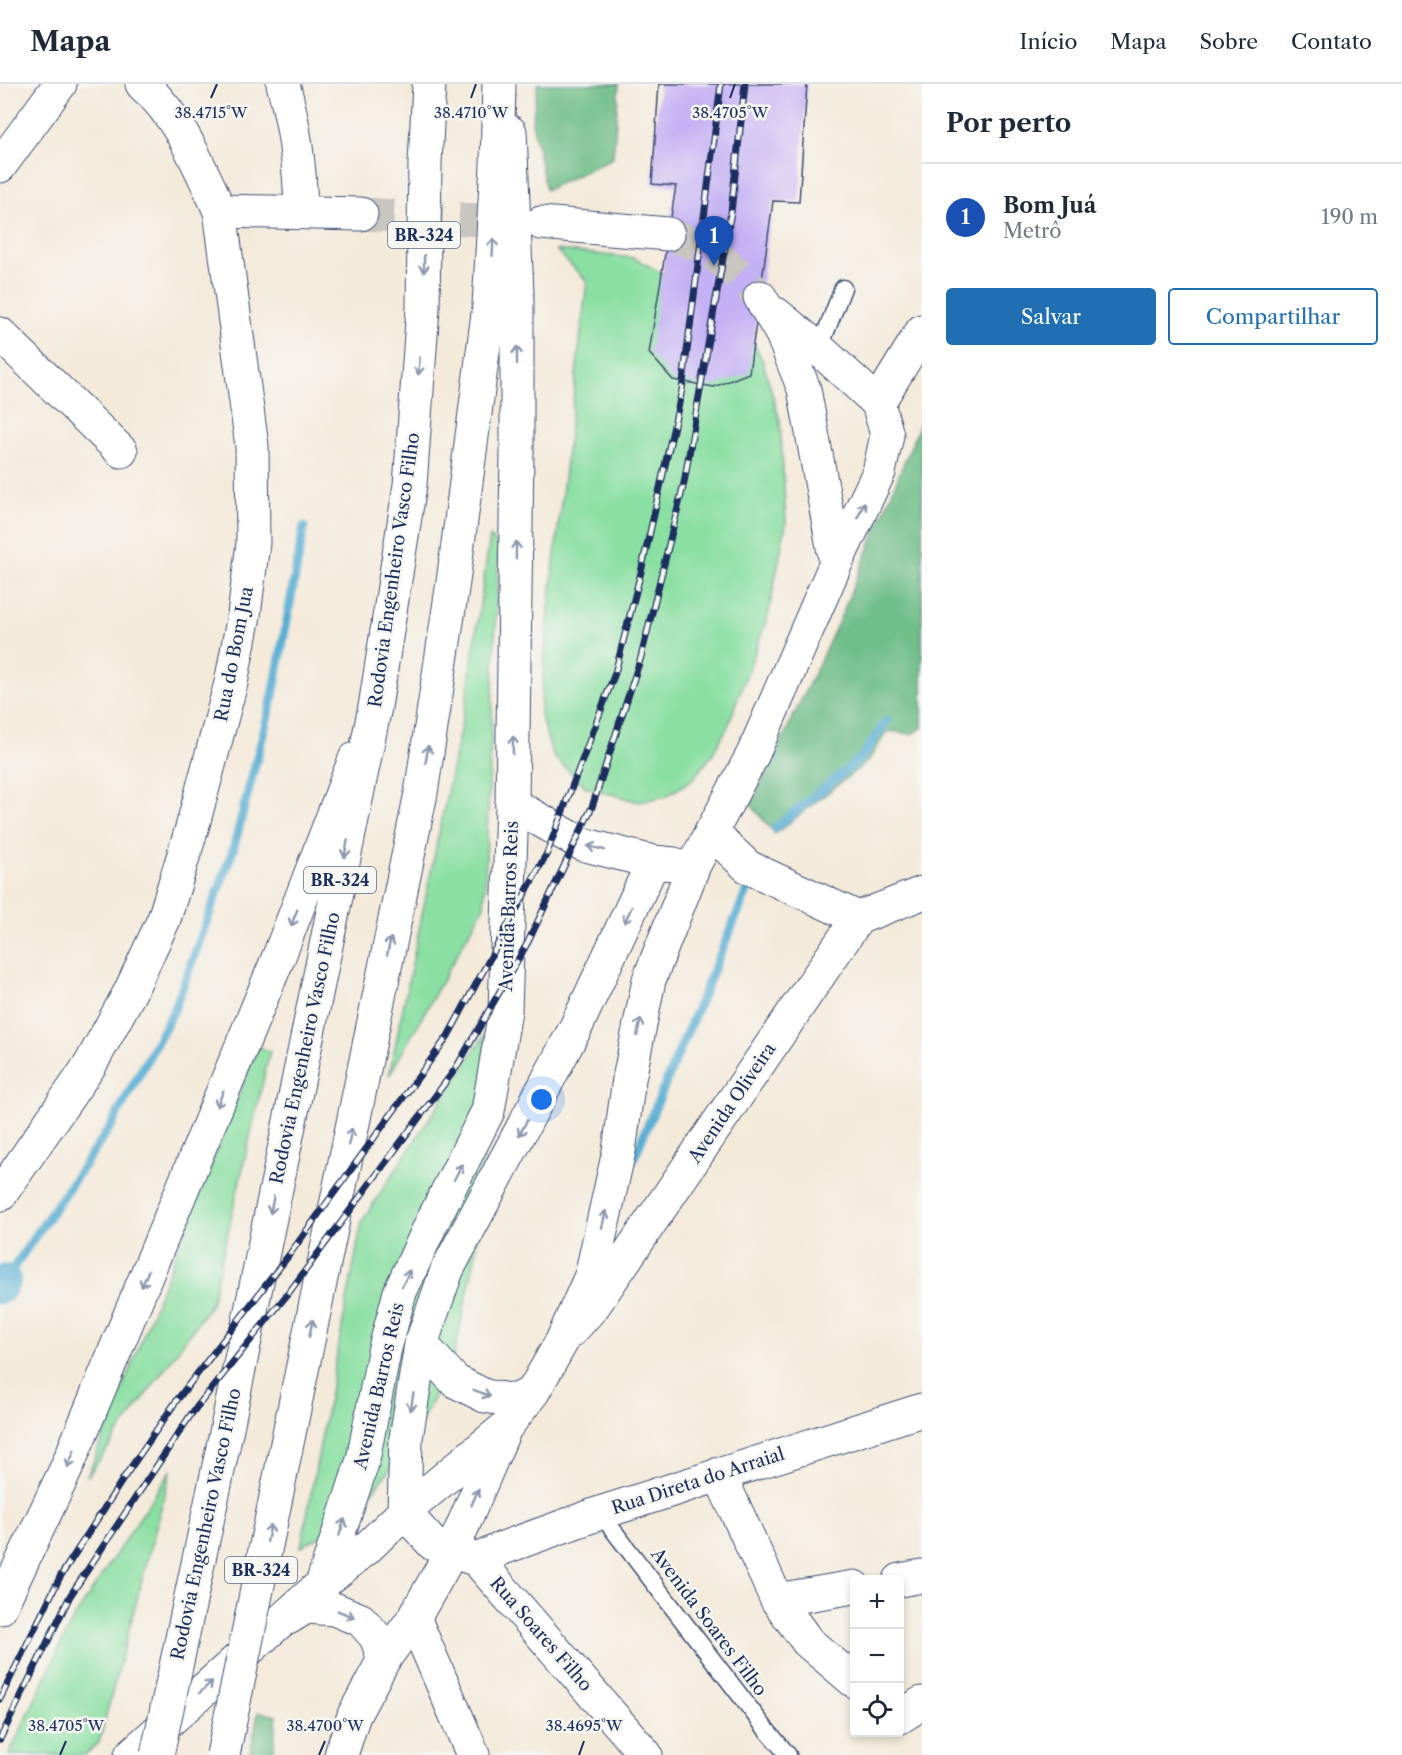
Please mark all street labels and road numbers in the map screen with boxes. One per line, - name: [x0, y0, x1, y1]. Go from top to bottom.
- road number: BR-324: [388, 222, 460, 248]
- street label: Rodovia Engenheiro Vasco Filho: [364, 431, 424, 709]
- street label: Rua do Bom Jua: [210, 584, 258, 723]
- street label: Avenida Barros Reis: [495, 820, 523, 993]
- road number: BR-324: [304, 867, 376, 893]
- street label: Rodovia Engenheiro Vasco Filho: [265, 910, 345, 1186]
- street label: Avenida Oliveira: [683, 1038, 781, 1168]
- street label: Avenida Barros Reis: [349, 1300, 409, 1473]
- street label: Rodovia Engenheiro Vasco Filho: [166, 1386, 246, 1662]
- street label: Rua Direta do Arraial: [609, 1443, 787, 1519]
- street label: Avenida Soares Filho: [646, 1543, 772, 1700]
- road number: BR-324: [225, 1557, 297, 1583]
- street label: Rua Soares Filho: [485, 1572, 597, 1696]

